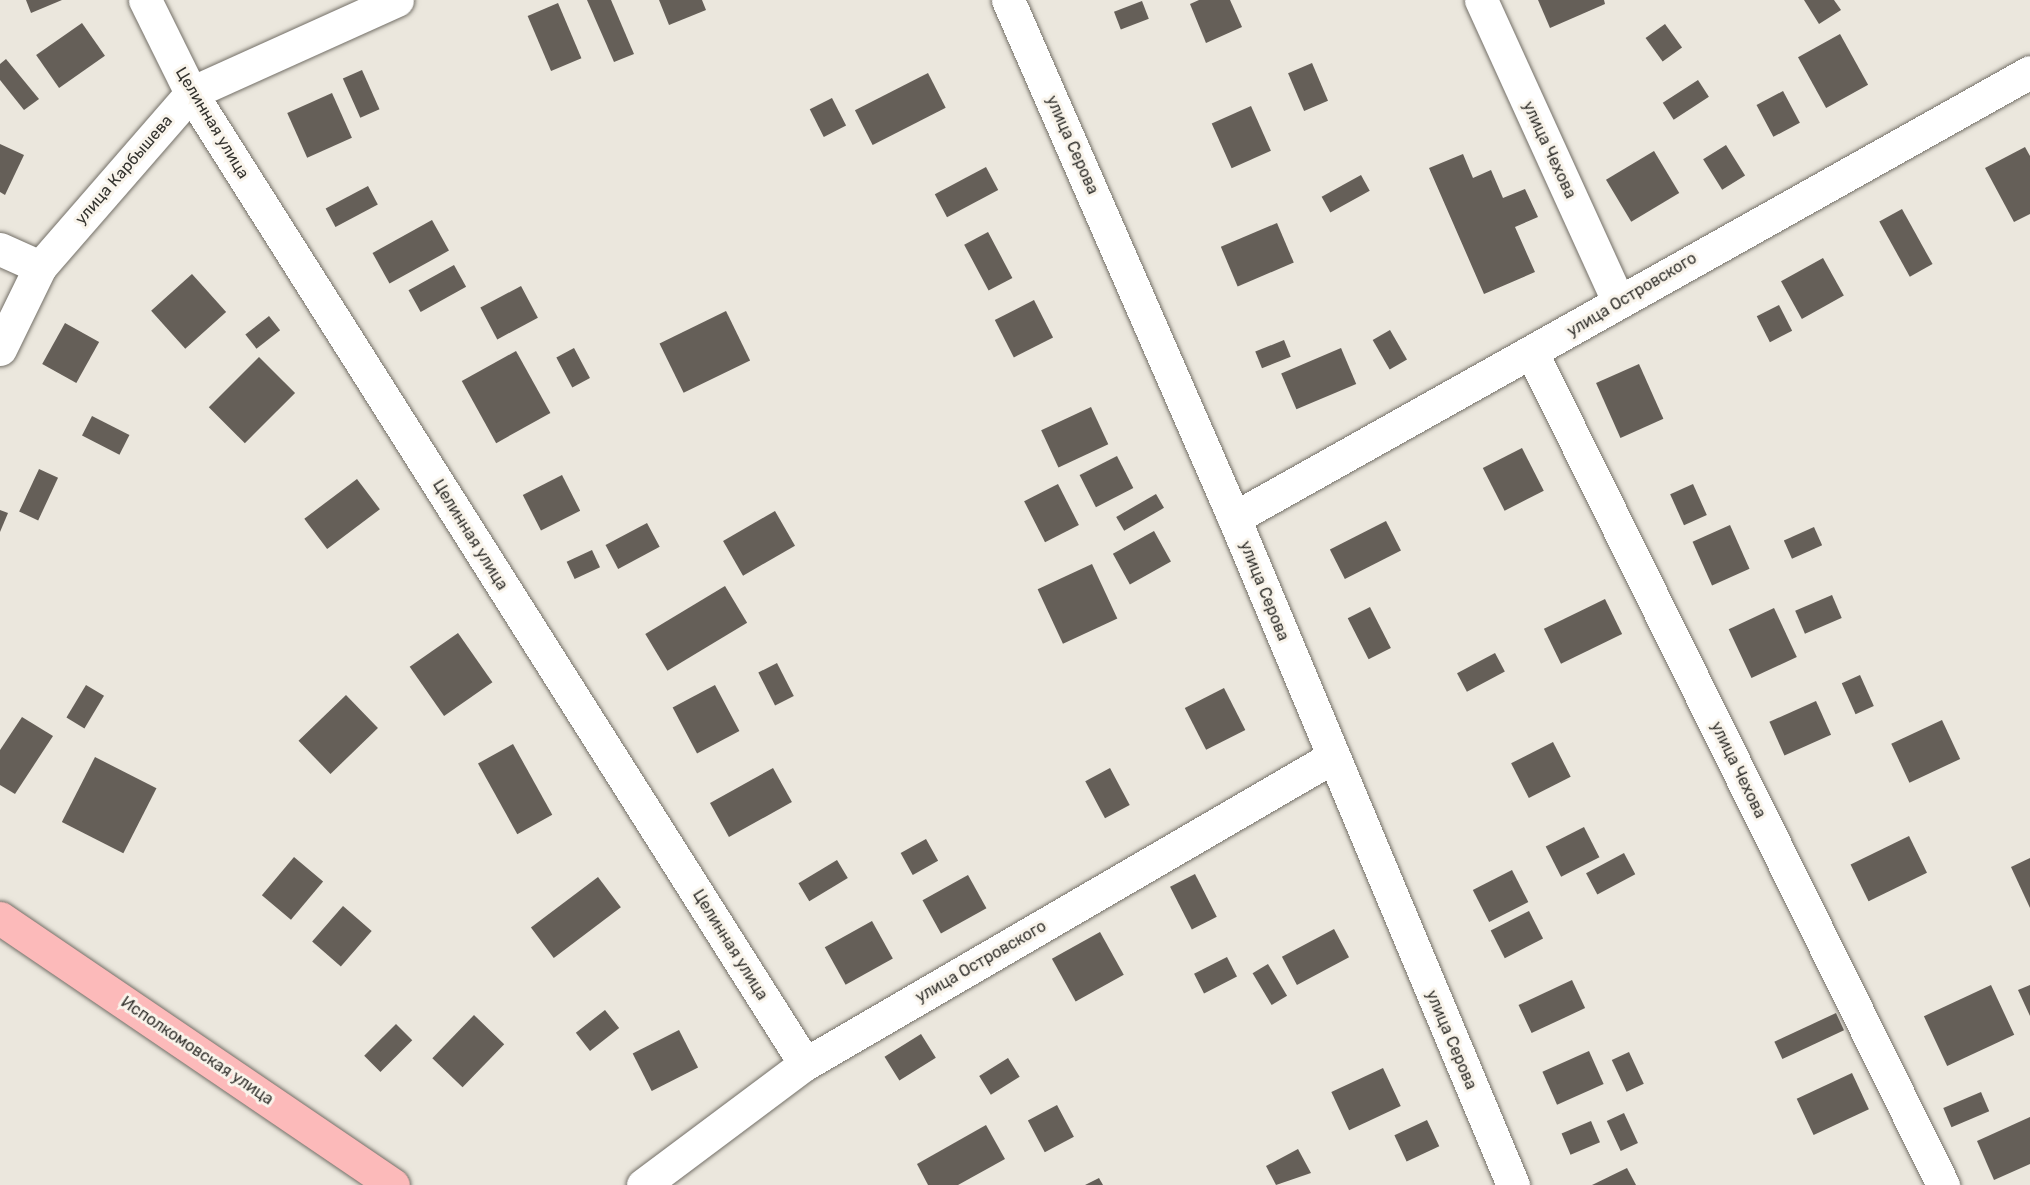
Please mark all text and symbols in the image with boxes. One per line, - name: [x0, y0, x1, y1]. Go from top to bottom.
- street label: Целинная улица: [171, 64, 253, 182]
- street label: улица Серова: [1042, 93, 1102, 197]
- street label: улица Чехова: [1518, 98, 1580, 202]
- street label: улица Карбышева: [71, 111, 177, 229]
- street label: улица Островского: [1564, 249, 1700, 341]
- street label: Целинная улица: [428, 476, 512, 594]
- street label: улица Серова: [1235, 538, 1293, 644]
- street label: улица Чехова: [1706, 719, 1770, 821]
- street label: Целинная улица: [688, 886, 772, 1004]
- street label: улица Островского: [912, 917, 1050, 1007]
- street label: улица Серова: [1421, 987, 1481, 1093]
- street label: Исполкомовская улица: [117, 993, 277, 1109]

